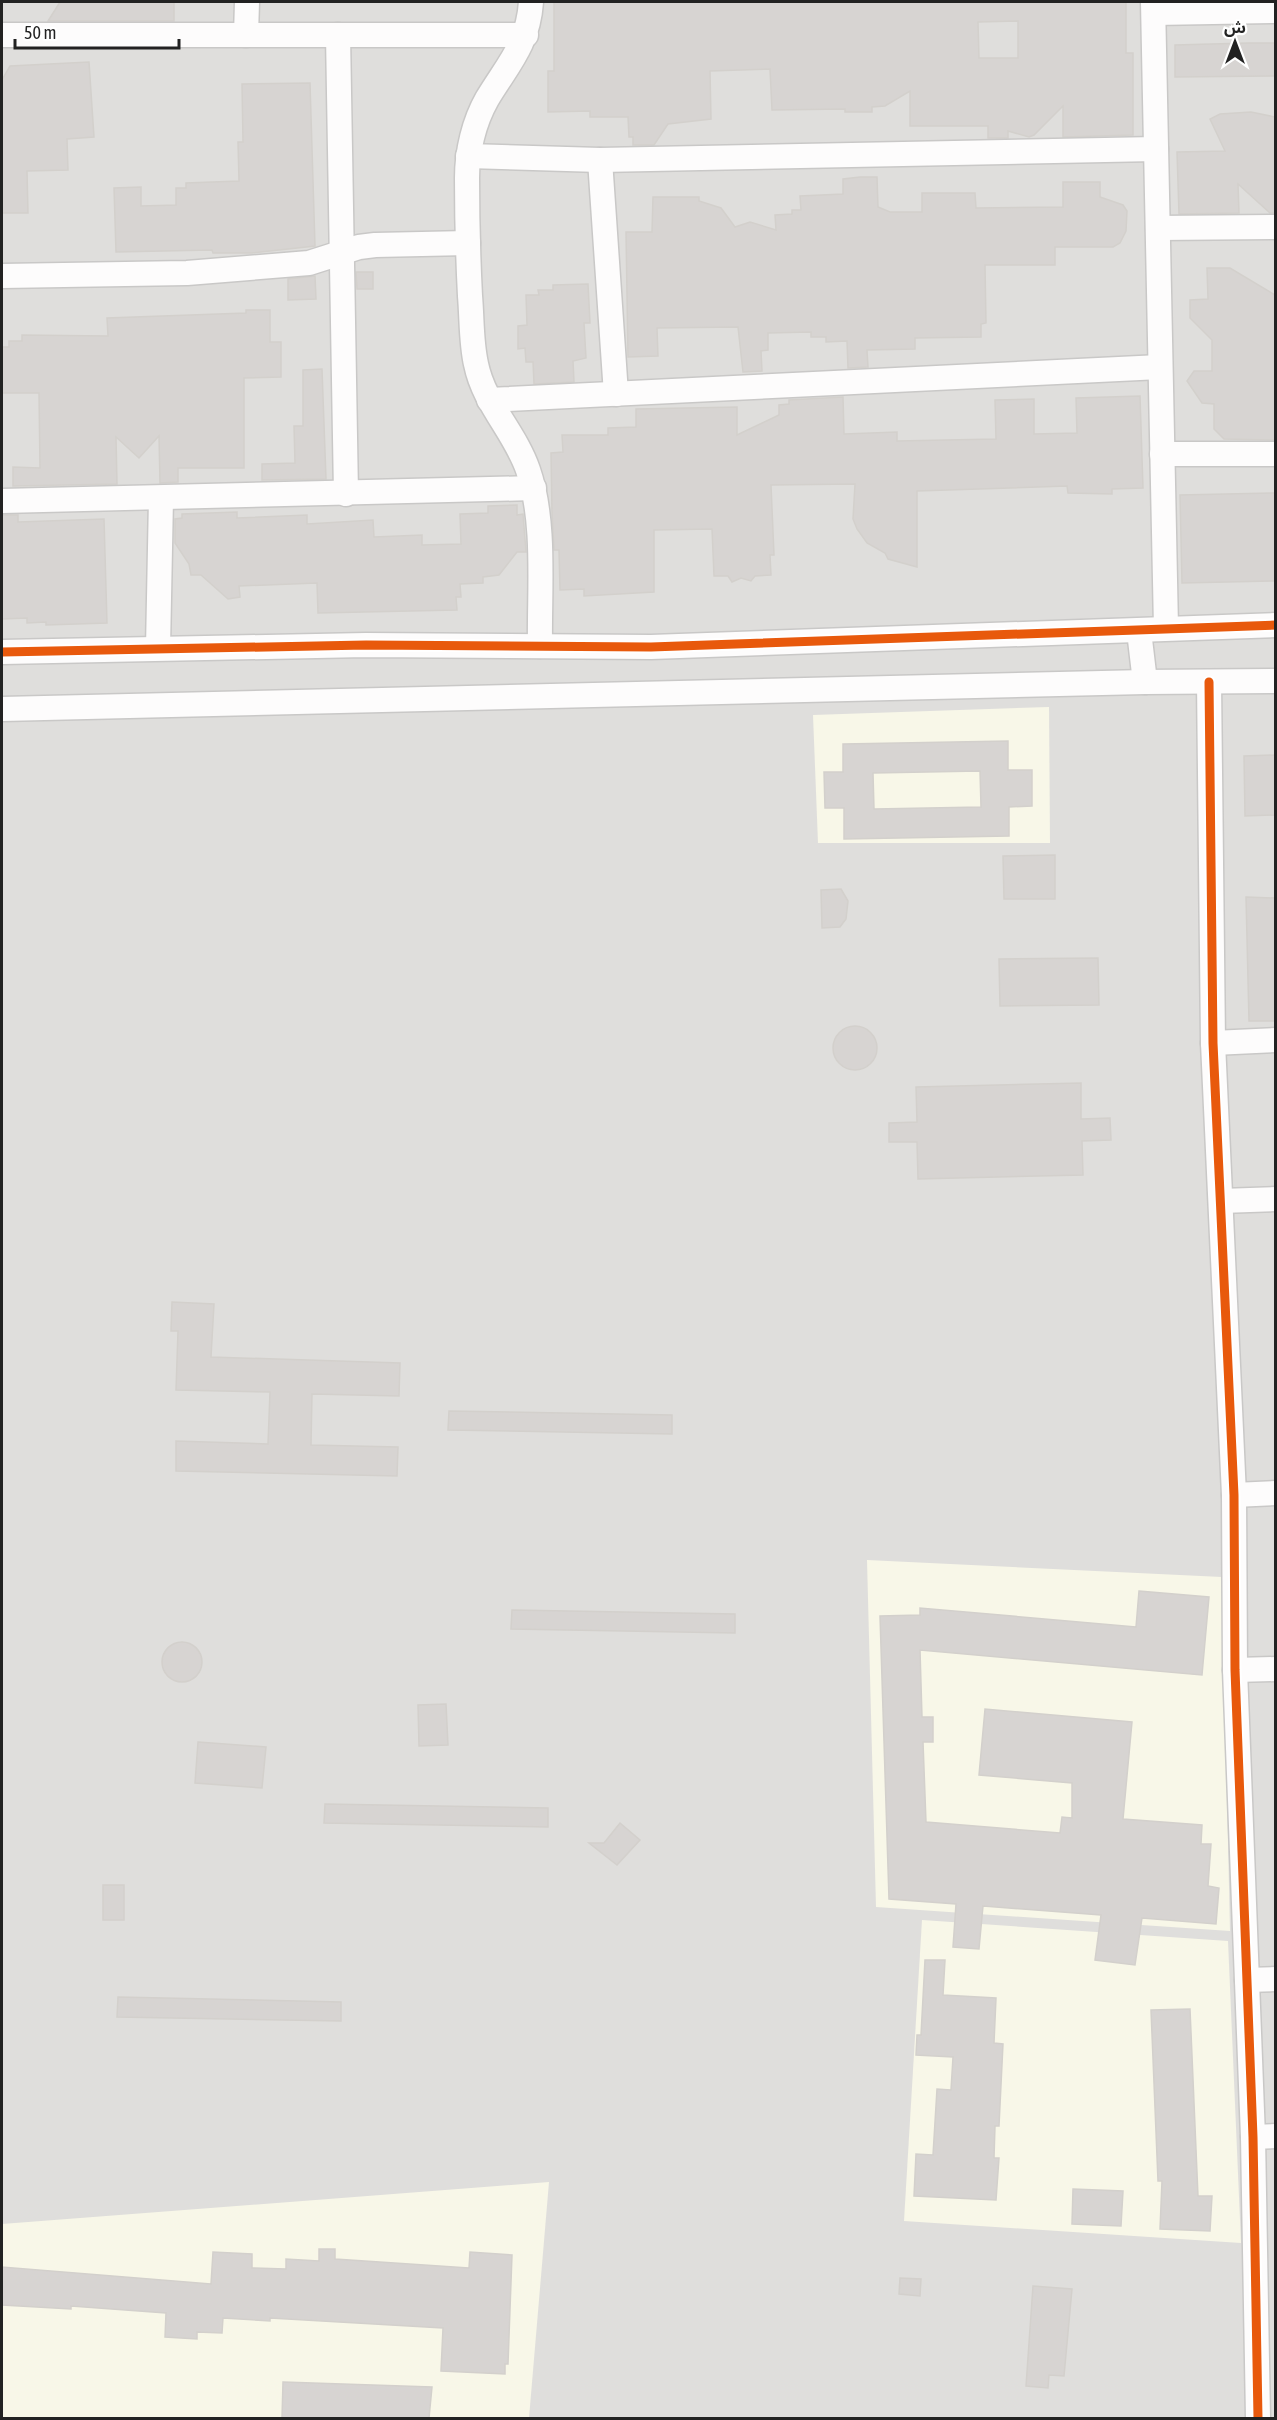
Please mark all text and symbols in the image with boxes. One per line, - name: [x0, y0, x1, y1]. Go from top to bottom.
- scale bar: [15, 12, 178, 50]
- north arrow: [1205, 12, 1265, 72]
- text: ش: [1224, 18, 1246, 37]
- text: 50 m: [24, 22, 56, 43]

